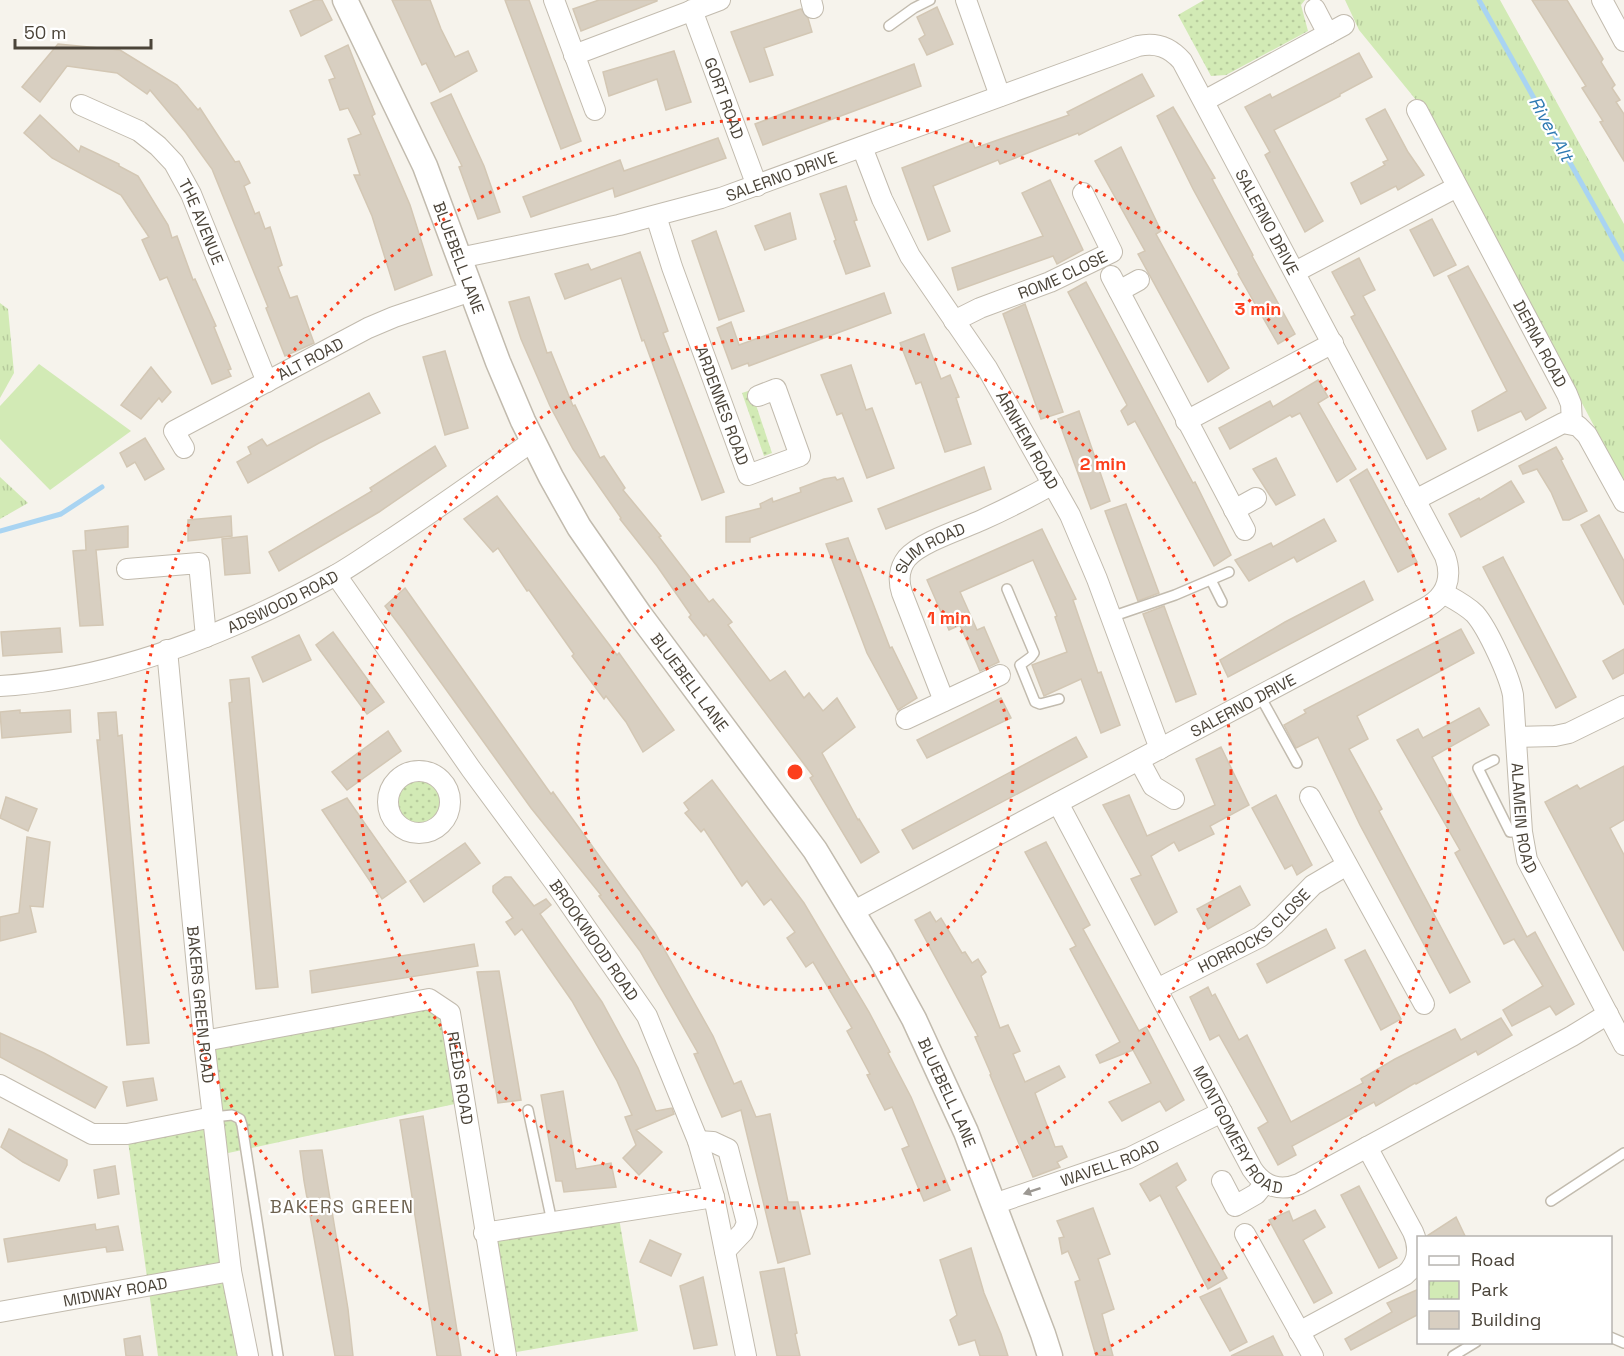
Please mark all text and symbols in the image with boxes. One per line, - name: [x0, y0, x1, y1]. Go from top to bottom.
- scale bar: [15, 12, 152, 50]
- text: 50 m: [24, 21, 66, 44]
- street label: GORT ROAD: [699, 55, 749, 142]
- water label: River Alt: [1524, 92, 1580, 167]
- street label: SALERNO DRIVE: [723, 147, 840, 206]
- street label: SALERNO DRIVE: [1230, 166, 1304, 279]
- street label: THE AVENUE: [174, 175, 228, 268]
- street label: BLUEBELL LANE: [428, 199, 489, 317]
- street label: ROME CLOSE: [1015, 246, 1111, 304]
- street label: DERNA ROAD: [1508, 296, 1571, 391]
- text: 3 min: [1235, 297, 1281, 320]
- street label: ALT ROAD: [274, 333, 347, 385]
- street label: ARDENNES ROAD: [691, 343, 754, 468]
- street label: ARNHEM ROAD: [991, 387, 1063, 493]
- text: 2 min: [1080, 452, 1126, 475]
- street label: SLIM ROAD: [890, 518, 968, 576]
- street label: ADSWOOD ROAD: [224, 566, 342, 638]
- text: 1 min: [927, 606, 971, 629]
- street label: BLUEBELL LANE: [646, 629, 733, 736]
- street label: SALERNO DRIVE: [1187, 669, 1300, 742]
- centre of rings: [785, 762, 805, 782]
- street label: ALAMEIN ROAD: [1506, 762, 1542, 877]
- street label: BROOKWOOD ROAD: [545, 875, 643, 1005]
- street label: HORROCKS CLOSE: [1194, 884, 1315, 978]
- street label: BAKERS GREEN ROAD: [182, 925, 219, 1084]
- street label: REEDS ROAD: [442, 1030, 478, 1126]
- street label: BLUEBELL LANE: [913, 1034, 981, 1150]
- street label: MONTGOMERY ROAD: [1188, 1062, 1284, 1199]
- street label: WAVELL ROAD: [1058, 1135, 1163, 1192]
- one-way arrow: [1023, 1187, 1041, 1196]
- district label: BAKERS GREEN: [270, 1195, 414, 1218]
- legend: [1417, 1236, 1612, 1344]
- text: Road: [1471, 1248, 1515, 1271]
- street label: MIDWAY ROAD: [61, 1272, 169, 1312]
- text: Park: [1471, 1278, 1509, 1301]
- text: Building: [1471, 1308, 1541, 1331]

